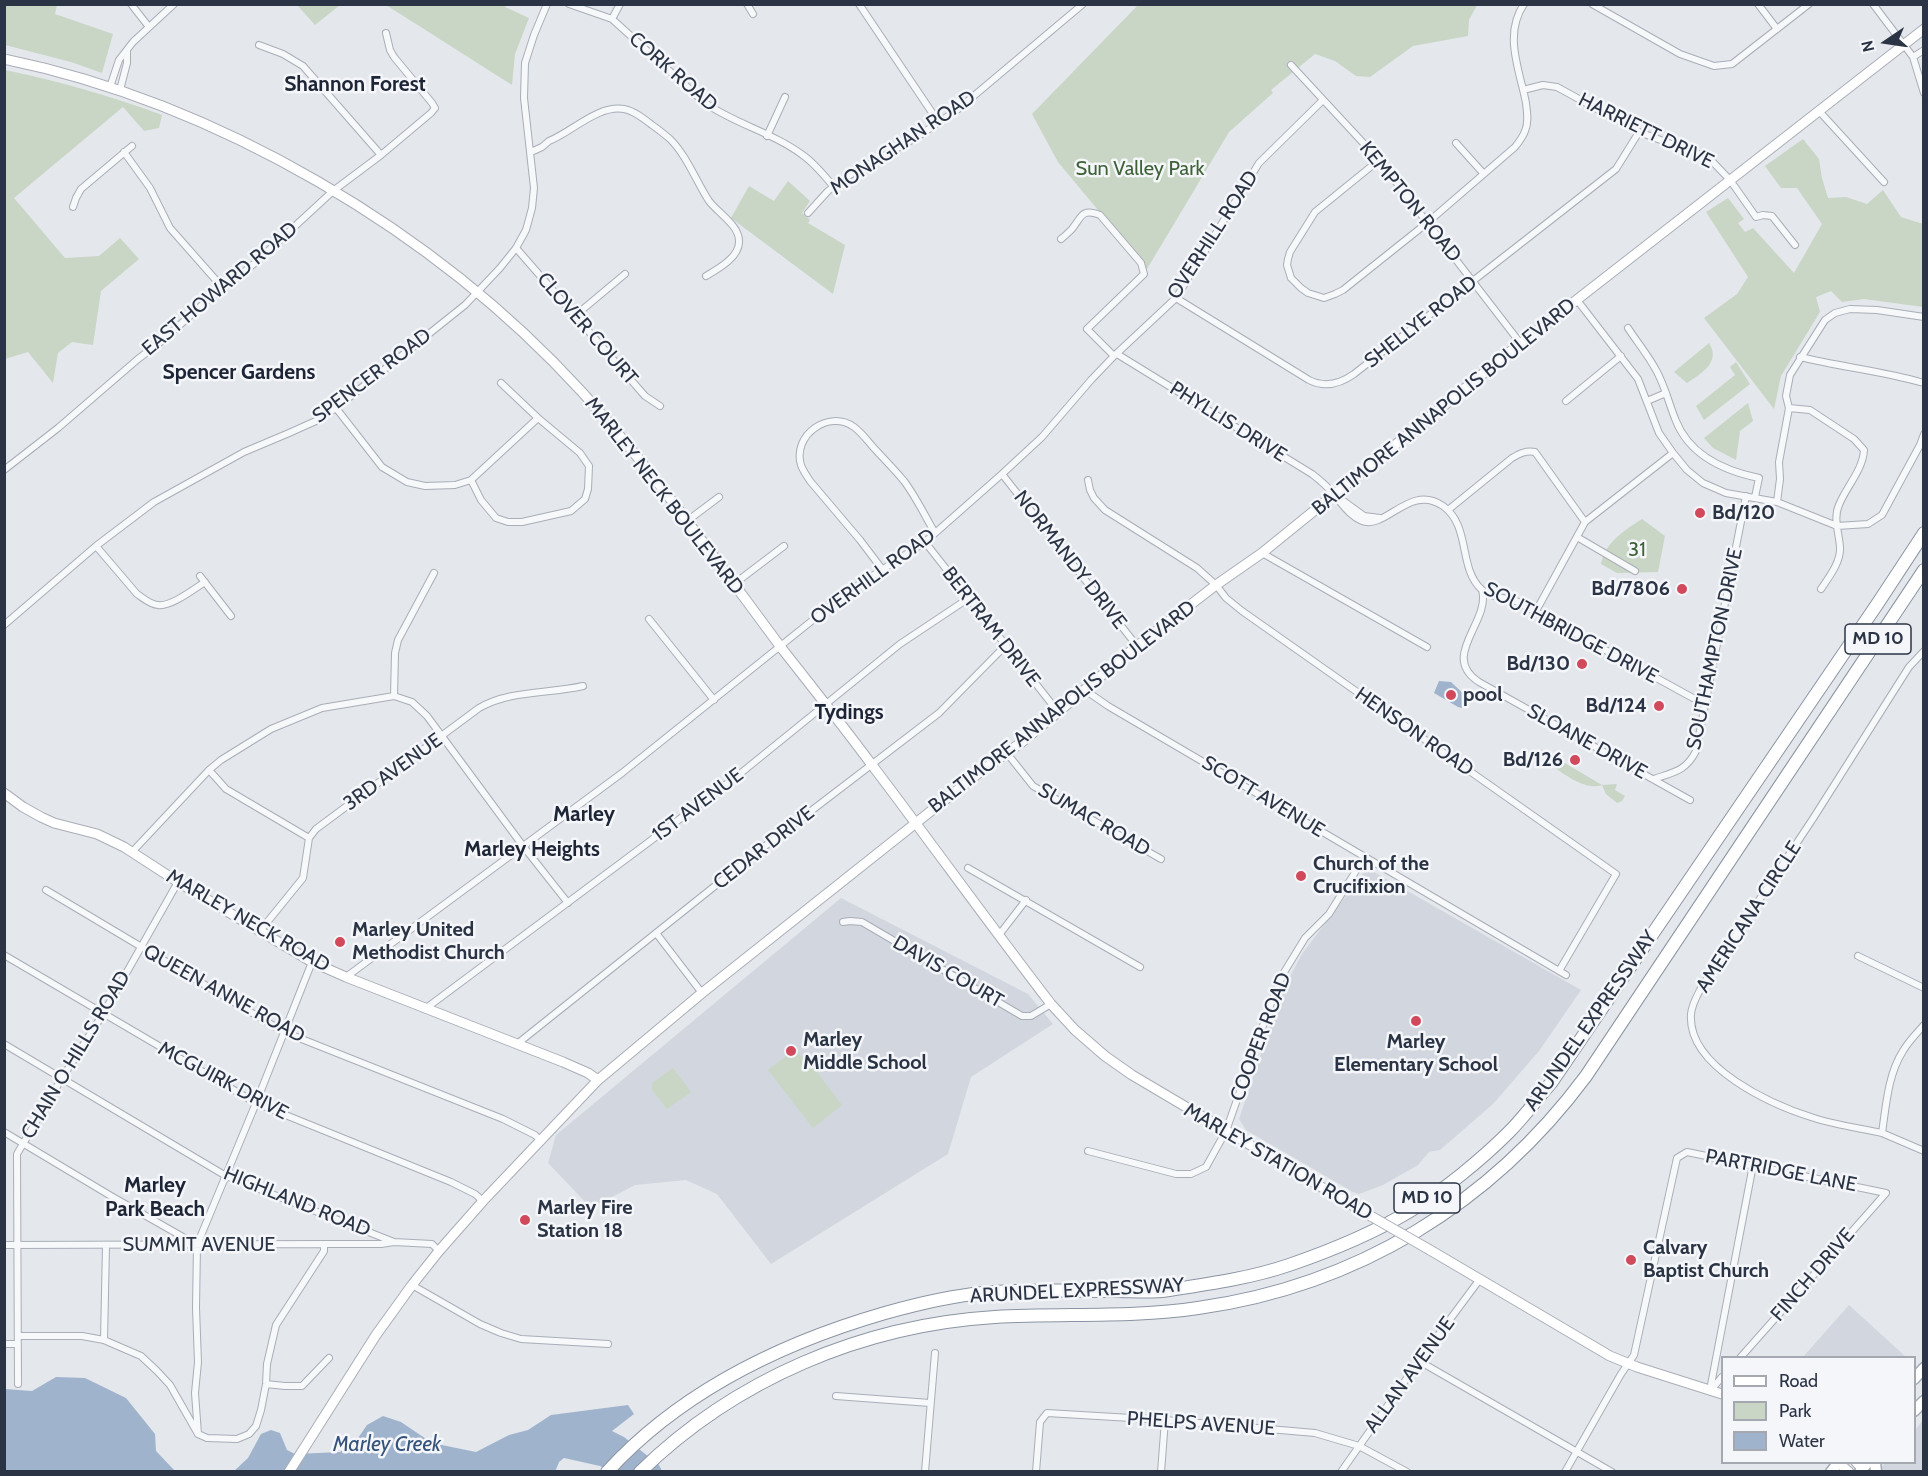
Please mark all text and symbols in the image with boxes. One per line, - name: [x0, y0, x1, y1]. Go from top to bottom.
- north arrow: [1856, 12, 1916, 72]
- street label: CORK ROAD: [624, 27, 722, 117]
- text: N: [1857, 39, 1879, 54]
- district label: Shannon Forest: [284, 72, 426, 98]
- street label: MONAGHAN ROAD: [826, 85, 980, 201]
- street label: HARRIETT DRIVE: [1574, 88, 1718, 174]
- street label: KEMPTON ROAD: [1354, 137, 1466, 267]
- park label: Sun Valley Park: [1076, 157, 1204, 181]
- street label: OVERHILL ROAD: [1163, 166, 1263, 304]
- street label: EAST HOWARD ROAD: [137, 217, 303, 361]
- street label: CLOVER COURT: [532, 268, 642, 390]
- street label: SHELLYE ROAD: [1360, 271, 1482, 373]
- street label: BALTIMORE ANNAPOLIS BOULEVARD: [1308, 293, 1580, 521]
- street label: SPENCER ROAD: [308, 324, 436, 428]
- district label: Spencer Gardens: [163, 360, 315, 386]
- street label: PHYLLIS DRIVE: [1165, 377, 1291, 467]
- street label: MARLEY NECK BOULEVARD: [580, 393, 748, 599]
- street label: NORMANDY DRIVE: [1009, 486, 1131, 634]
- place label: Bd/120: [1712, 501, 1775, 525]
- marker: Bd/120: [1693, 506, 1707, 520]
- street label: OVERHILL ROAD: [806, 524, 940, 630]
- park label: 31: [1628, 538, 1646, 562]
- street label: SOUTHAMPTON DRIVE: [1682, 546, 1748, 752]
- street label: BERTRAM DRIVE: [937, 562, 1045, 692]
- street label: SOUTHBRIDGE DRIVE: [1480, 577, 1662, 689]
- place label: Bd/7806: [1591, 577, 1670, 601]
- marker: Bd/7806: [1675, 582, 1689, 596]
- street label: BALTIMORE ANNAPOLIS BOULEVARD: [924, 595, 1200, 819]
- road number: MD 10: [1845, 624, 1911, 654]
- place label: Bd/130: [1507, 652, 1570, 676]
- marker: Bd/130: [1575, 657, 1589, 671]
- street label: HENSON ROAD: [1350, 682, 1478, 782]
- place label: pool: [1463, 683, 1502, 707]
- marker: pool: [1444, 688, 1458, 702]
- place label: Bd/124: [1586, 694, 1647, 718]
- street label: SLOANE DRIVE: [1523, 699, 1651, 785]
- marker: Bd/124: [1652, 699, 1666, 713]
- district label: Tydings: [814, 700, 884, 726]
- street label: 3RD AVENUE: [339, 728, 447, 816]
- place label: Bd/126: [1503, 748, 1563, 772]
- street label: SCOTT AVENUE: [1197, 751, 1329, 843]
- marker: Bd/126: [1568, 753, 1582, 767]
- street label: 1ST AVENUE: [648, 763, 748, 847]
- street label: SUMAC ROAD: [1034, 778, 1154, 862]
- street label: CEDAR DRIVE: [709, 801, 819, 895]
- district label: Marley: [553, 802, 615, 828]
- district label: Marley Heights: [464, 837, 600, 863]
- street label: AMERICANA CIRCLE: [1691, 837, 1807, 997]
- place label: Church of the Crucifixion: [1313, 852, 1429, 899]
- street label: MARLEY NECK ROAD: [162, 864, 334, 978]
- marker: Church of the Crucifixion: [1294, 869, 1308, 883]
- place label: Marley United Methodist Church: [352, 918, 505, 965]
- street label: ARUNDEL EXPRESSWAY: [1520, 926, 1662, 1116]
- street label: DAVIS COURT: [889, 931, 1007, 1013]
- marker: Marley United Methodist Church: [333, 935, 347, 949]
- street label: QUEEN ANNE ROAD: [139, 940, 309, 1048]
- street label: CHAIN O HILLS ROAD: [16, 967, 136, 1143]
- street label: COOPER ROAD: [1225, 969, 1297, 1105]
- marker: Marley Elementary School: [1409, 1014, 1423, 1028]
- place label: Marley Middle School: [803, 1028, 927, 1075]
- place label: Marley Elementary School: [1334, 1030, 1498, 1077]
- street label: MCGUIRK DRIVE: [154, 1037, 292, 1125]
- marker: Marley Middle School: [784, 1044, 798, 1058]
- street label: MARLEY STATION ROAD: [1179, 1098, 1377, 1226]
- street label: PARTRIDGE LANE: [1703, 1145, 1859, 1197]
- street label: HIGHLAND ROAD: [220, 1162, 374, 1242]
- district label: Marley Park Beach: [105, 1173, 205, 1223]
- road number: MD 10: [1394, 1183, 1460, 1213]
- place label: Marley Fire Station 18: [537, 1196, 633, 1243]
- marker: Marley Fire Station 18: [518, 1213, 532, 1227]
- street label: FINCH DRIVE: [1766, 1224, 1860, 1326]
- street label: SUMMIT AVENUE: [123, 1233, 275, 1257]
- place label: Calvary Baptist Church: [1643, 1236, 1769, 1283]
- marker: Calvary Baptist Church: [1624, 1253, 1638, 1267]
- street label: ARUNDEL EXPRESSWAY: [969, 1273, 1185, 1309]
- street label: ALLAN AVENUE: [1360, 1312, 1460, 1438]
- legend: [1721, 1356, 1916, 1464]
- text: Road: [1779, 1370, 1818, 1392]
- text: Park: [1779, 1400, 1811, 1422]
- street label: PHELPS AVENUE: [1126, 1407, 1276, 1441]
- text: Water: [1779, 1430, 1825, 1452]
- water label: Marley Creek: [333, 1432, 441, 1458]

